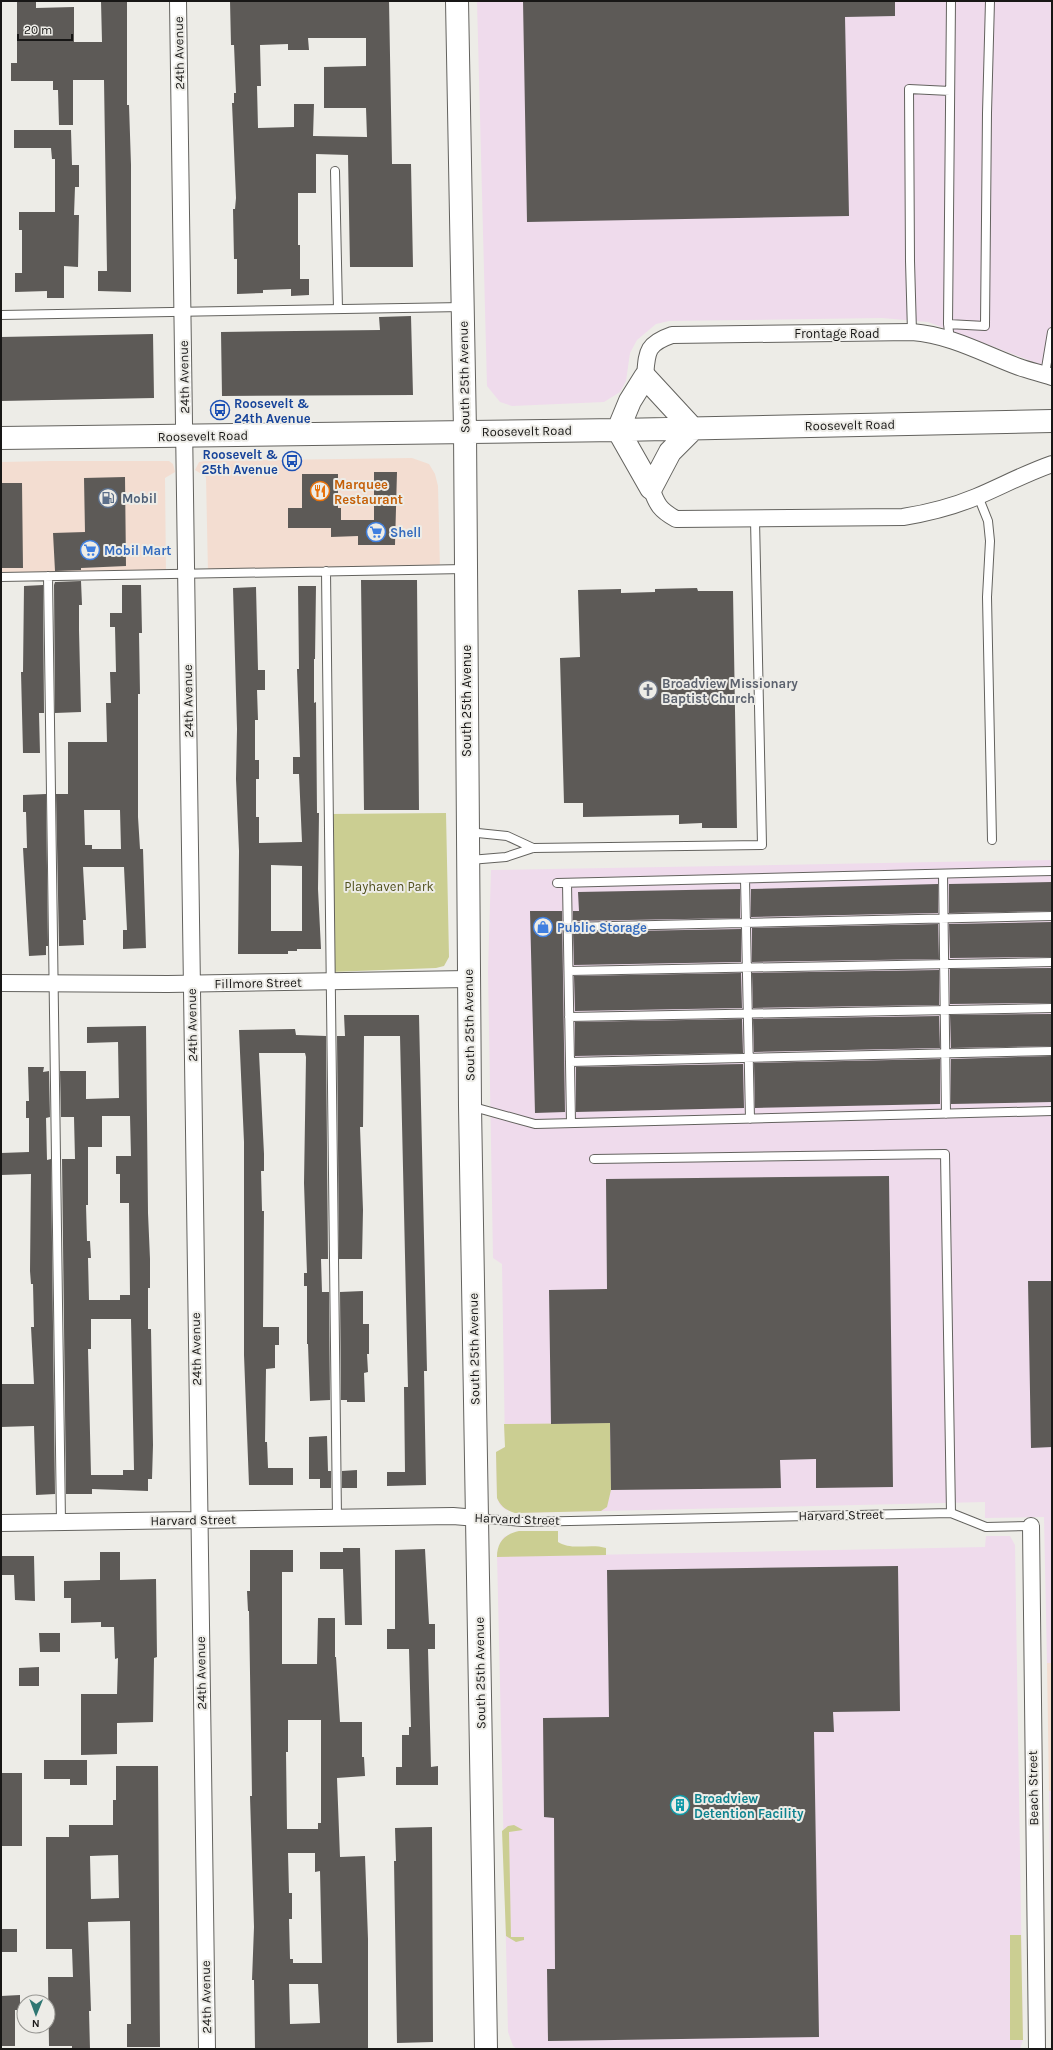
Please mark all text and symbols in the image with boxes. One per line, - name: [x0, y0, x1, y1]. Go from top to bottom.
- scale bar: [18, 16, 72, 42]
- street label: 24th Avenue: [171, 16, 187, 90]
- text: 20 m: [24, 23, 52, 37]
- street label: South 25th Avenue: [456, 320, 472, 433]
- street label: Frontage Road: [794, 326, 880, 341]
- street label: 24th Avenue: [176, 340, 192, 414]
- place label: Roosevelt & 24th Avenue: [234, 396, 311, 426]
- bus stop icon: Roosevelt & 24th Avenue: [209, 399, 231, 421]
- street label: Roosevelt Road: [805, 417, 895, 433]
- street label: Roosevelt Road: [482, 423, 572, 439]
- street label: Roosevelt Road: [158, 428, 248, 444]
- place label: Roosevelt & 25th Avenue: [201, 447, 278, 477]
- bus stop icon: Roosevelt & 25th Avenue: [281, 450, 303, 472]
- place label: Marquee Restaurant: [334, 477, 403, 507]
- restaurant icon: Marquee Restaurant: [309, 480, 331, 502]
- fuel station icon: Mobil: [97, 487, 119, 509]
- place label: Mobil: [122, 491, 157, 506]
- supermarket icon: Shell: [365, 521, 387, 543]
- place label: Shell: [390, 525, 421, 540]
- supermarket icon: Mobil Mart: [79, 539, 101, 561]
- place label: Mobil Mart: [104, 543, 171, 558]
- street label: South 25th Avenue: [459, 645, 474, 757]
- street label: 24th Avenue: [180, 664, 196, 738]
- place label: Broadview Missionary Baptist Church: [662, 676, 798, 706]
- church icon: Broadview Missionary Baptist Church: [637, 679, 659, 701]
- park label: Playhaven Park: [344, 879, 434, 894]
- shop icon: Public Storage: [532, 916, 554, 938]
- place label: Public Storage: [557, 920, 647, 935]
- street label: South 25th Avenue: [461, 968, 477, 1081]
- street label: Fillmore Street: [214, 975, 302, 991]
- street label: 24th Avenue: [184, 988, 200, 1062]
- street label: South 25th Avenue: [466, 1292, 482, 1405]
- street label: 24th Avenue: [188, 1312, 204, 1386]
- street label: Harvard Street: [798, 1507, 884, 1523]
- street label: Harvard Street: [474, 1510, 560, 1528]
- street label: Harvard Street: [150, 1512, 236, 1528]
- street label: South 25th Avenue: [472, 1616, 488, 1729]
- street label: 24th Avenue: [193, 1636, 209, 1710]
- street label: Beach Street: [1025, 1750, 1041, 1826]
- place label: Broadview Detention Facility: [694, 1791, 804, 1821]
- building icon: Broadview Detention Facility: [669, 1794, 691, 1816]
- street label: 24th Avenue: [198, 1960, 214, 2034]
- north arrow: [16, 1994, 56, 2034]
- text: N: [32, 2017, 40, 2030]

